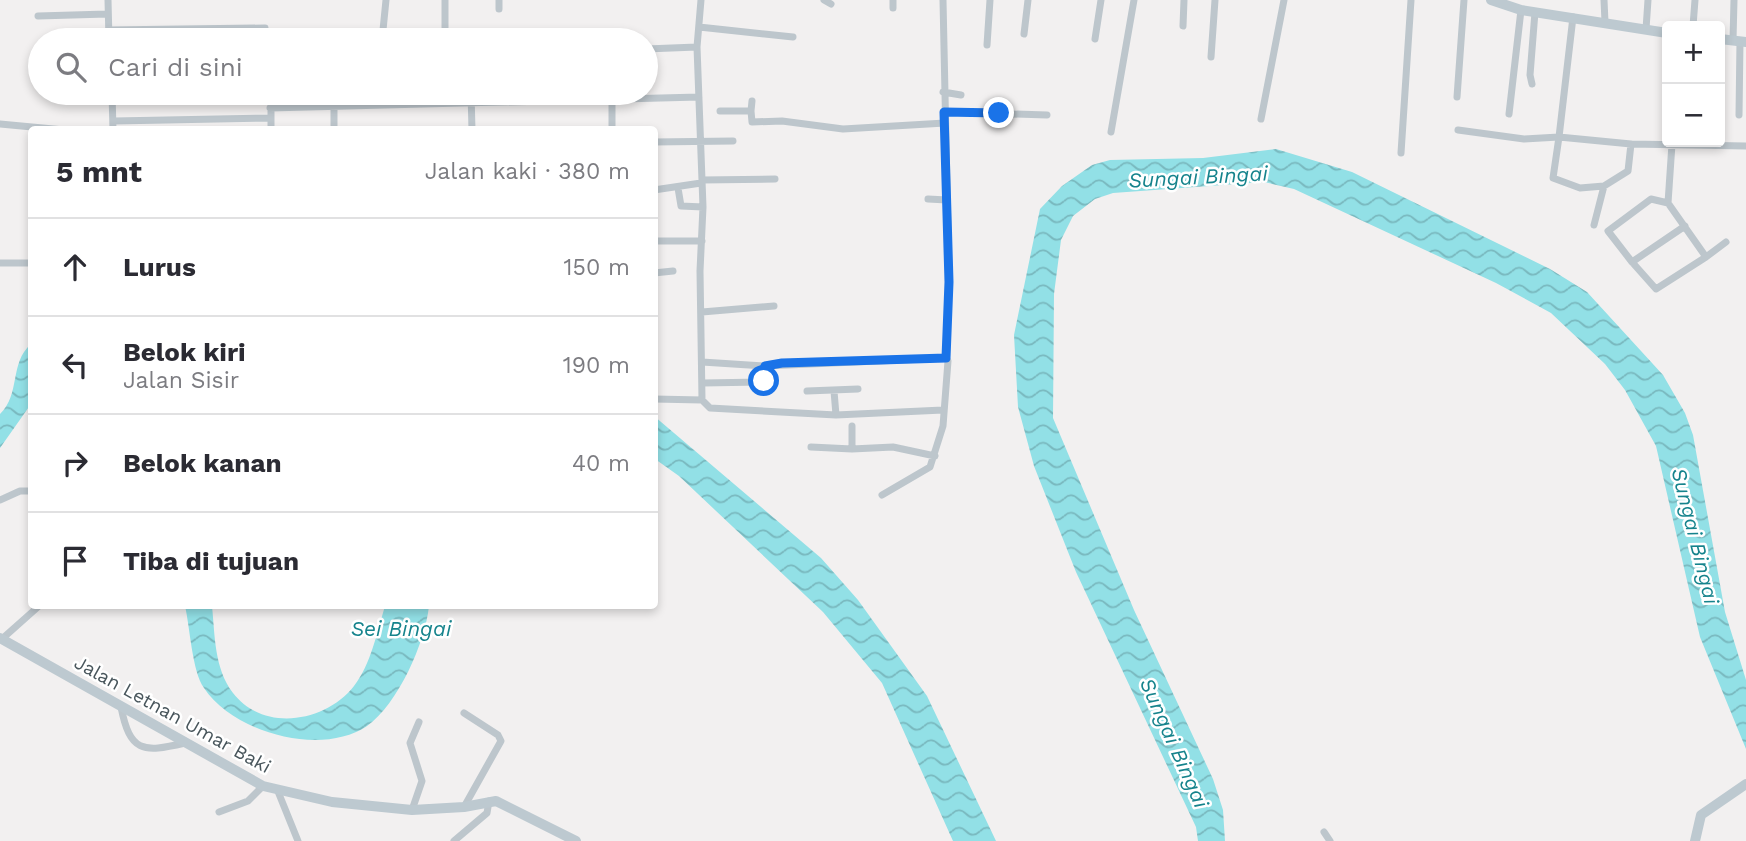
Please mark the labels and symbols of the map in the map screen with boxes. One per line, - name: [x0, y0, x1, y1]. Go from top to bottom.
- route end: [983, 97, 1014, 128]
- water label: Sungai Bingai: [1128, 160, 1269, 193]
- route start: [748, 365, 779, 396]
- water label: Sungai Bingai: [1666, 465, 1725, 607]
- water label: Sei Bingai: [351, 616, 452, 641]
- street label: Jalan Letnan Umar Baki: [70, 651, 275, 778]
- water label: Sungai Bingai: [1135, 674, 1214, 812]

